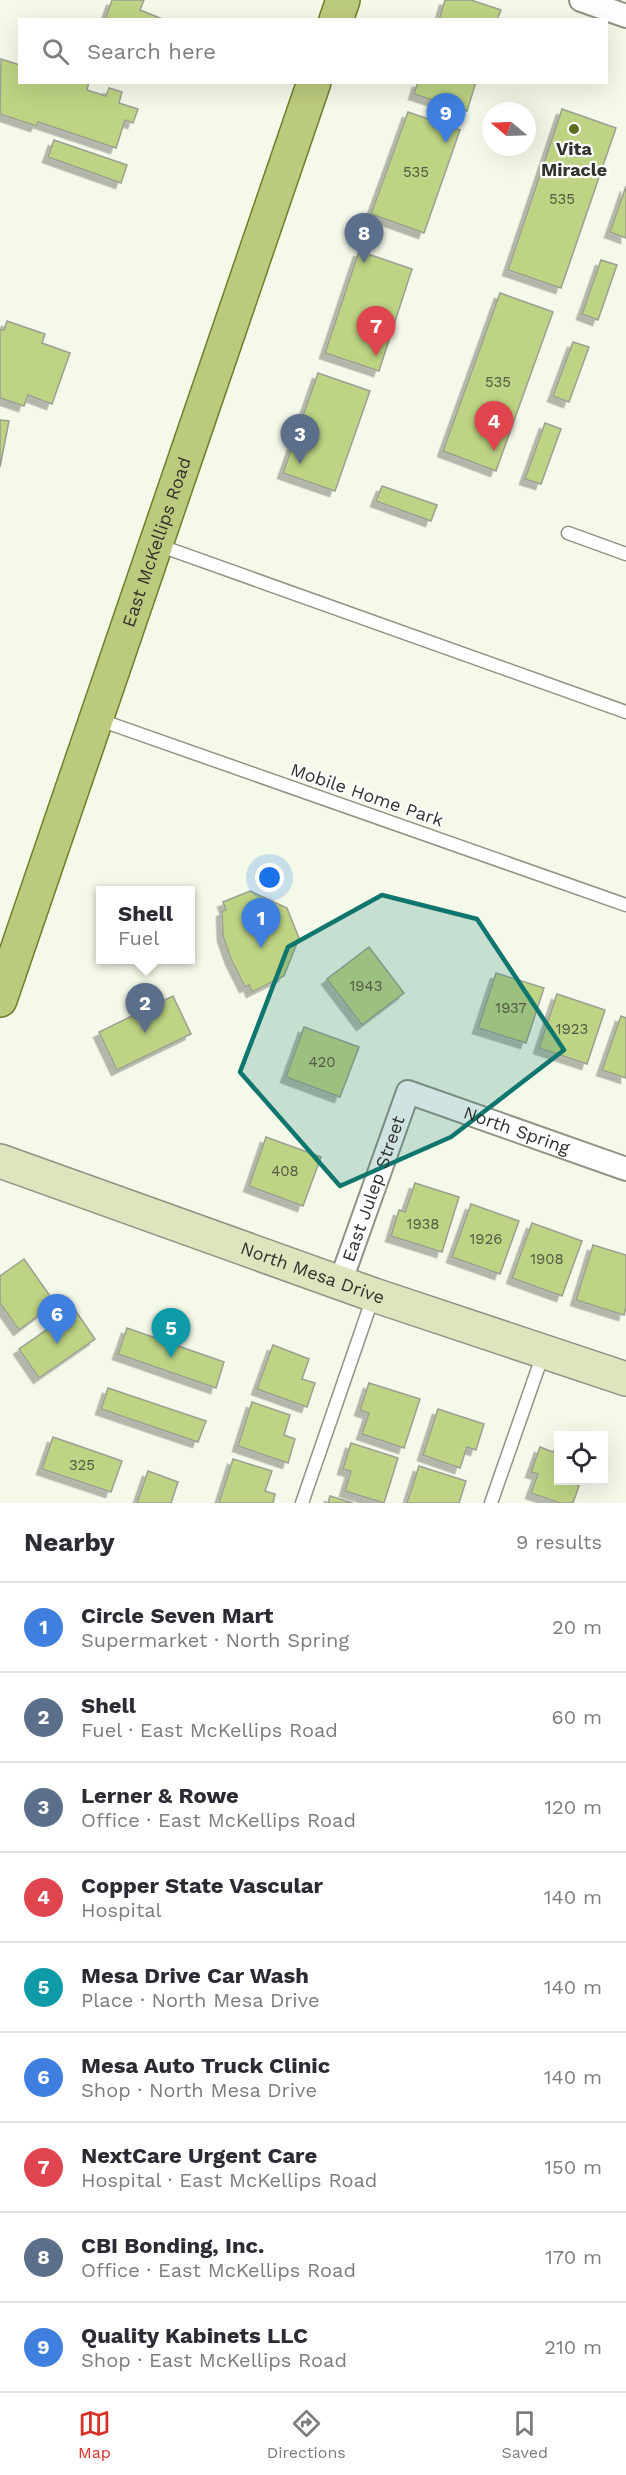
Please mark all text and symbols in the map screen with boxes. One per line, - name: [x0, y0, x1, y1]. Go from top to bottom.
- search box: [18, 18, 608, 84]
- icon: search: [39, 35, 72, 68]
- text: Search here: [87, 39, 216, 64]
- pin: 9: [426, 94, 466, 143]
- north arrow: [482, 102, 536, 156]
- marker: Vita Miracle: [567, 122, 581, 136]
- place label: Vita Miracle: [541, 138, 607, 180]
- house number: 535: [403, 163, 429, 181]
- house number: 535: [549, 190, 575, 208]
- pin: 8: [344, 214, 384, 263]
- pin: 7: [356, 306, 395, 356]
- house number: 535: [485, 373, 511, 391]
- pin: 4: [474, 402, 514, 451]
- pin: 3: [280, 414, 320, 464]
- street label: East McKellips Road: [117, 454, 195, 630]
- street label: Mobile Home Park: [288, 758, 446, 831]
- your location: [255, 863, 284, 892]
- popup: [96, 886, 195, 964]
- pin: 1: [242, 898, 280, 948]
- text: Shell: [118, 901, 173, 926]
- text: Fuel: [118, 926, 159, 950]
- house number: 1943: [349, 977, 383, 995]
- pin: 2: [126, 984, 164, 1033]
- house number: 1937: [495, 999, 527, 1017]
- house number: 1923: [556, 1020, 588, 1038]
- house number: 420: [308, 1053, 336, 1071]
- street label: North Spring: [461, 1101, 573, 1158]
- street label: East Julep Street: [337, 1113, 409, 1264]
- house number: 408: [271, 1162, 299, 1180]
- house number: 1938: [407, 1215, 439, 1233]
- house number: 1926: [470, 1230, 502, 1248]
- street label: North Mesa Drive: [238, 1237, 387, 1308]
- house number: 1908: [530, 1250, 564, 1268]
- pin: 6: [38, 1294, 76, 1344]
- pin: 5: [152, 1308, 190, 1358]
- map controls: [554, 1431, 608, 1485]
- button: locate: [554, 1431, 608, 1485]
- house number: 325: [69, 1456, 95, 1474]
- text: Nearby: [24, 1527, 115, 1557]
- text: 9 results: [516, 1530, 602, 1554]
- text: Circle Seven Mart: [81, 1603, 273, 1628]
- text: 1: [39, 1615, 48, 1639]
- text: 20 m: [552, 1615, 602, 1639]
- text: Supermarket · North Spring: [81, 1628, 349, 1652]
- text: Shell: [81, 1693, 136, 1718]
- text: 2: [38, 1705, 49, 1729]
- text: 60 m: [552, 1705, 602, 1729]
- text: Fuel · East McKellips Road: [81, 1718, 338, 1742]
- text: Lerner & Rowe: [81, 1783, 239, 1808]
- text: 3: [38, 1795, 49, 1819]
- text: 120 m: [544, 1795, 602, 1819]
- text: Office · East McKellips Road: [81, 1808, 356, 1832]
- text: Copper State Vascular: [81, 1873, 323, 1898]
- text: 4: [37, 1885, 50, 1909]
- text: 140 m: [544, 1885, 602, 1909]
- text: Hospital: [81, 1898, 162, 1922]
- text: Mesa Drive Car Wash: [81, 1963, 309, 1988]
- text: 5: [38, 1975, 49, 1999]
- text: 140 m: [544, 1975, 602, 1999]
- text: Place · North Mesa Drive: [81, 1988, 320, 2012]
- text: Mesa Auto Truck Clinic: [81, 2053, 330, 2078]
- text: 6: [37, 2065, 50, 2089]
- text: 140 m: [544, 2065, 602, 2089]
- text: Shop · North Mesa Drive: [81, 2078, 317, 2102]
- text: NextCare Urgent Care: [81, 2143, 317, 2168]
- text: 7: [37, 2155, 50, 2179]
- text: 150 m: [544, 2155, 602, 2179]
- text: Hospital · East McKellips Road: [81, 2168, 377, 2192]
- text: CBI Bonding, Inc.: [81, 2233, 264, 2258]
- text: 8: [37, 2245, 50, 2269]
- text: 170 m: [545, 2245, 602, 2269]
- text: Office · East McKellips Road: [81, 2258, 356, 2282]
- text: Quality Kabinets LLC: [81, 2323, 308, 2348]
- text: 9: [37, 2335, 50, 2359]
- text: 210 m: [544, 2335, 602, 2359]
- text: Shop · East McKellips Road: [81, 2348, 347, 2372]
- tab: Map: [78, 2407, 111, 2462]
- tab: Directions: [267, 2407, 346, 2462]
- tab: Saved: [502, 2407, 548, 2462]

